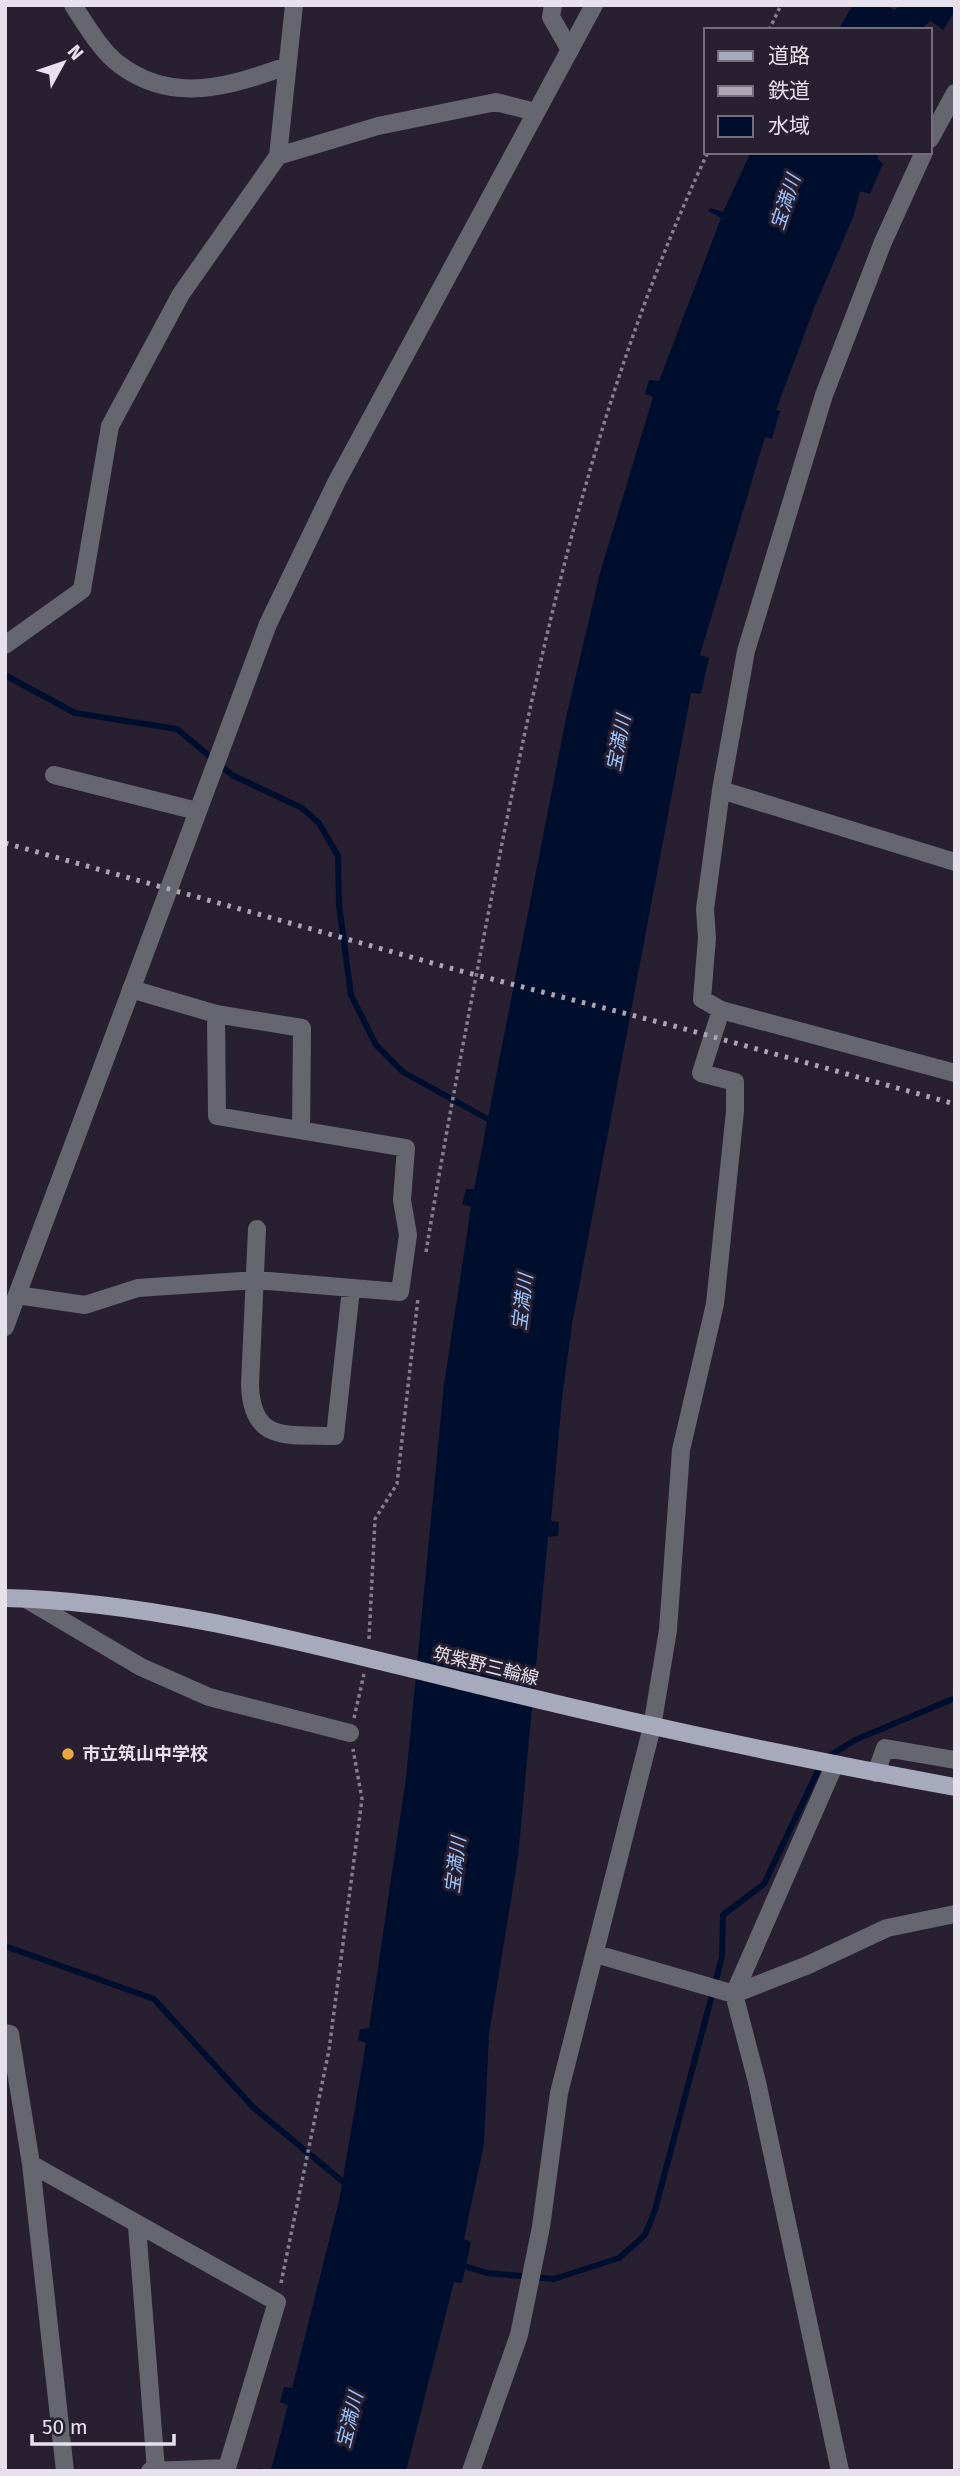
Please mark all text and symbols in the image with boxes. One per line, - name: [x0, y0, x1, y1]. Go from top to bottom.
- north arrow: [28, 28, 98, 98]
- legend: [704, 28, 932, 154]
- text: N: [63, 40, 89, 65]
- text: 道路: [768, 43, 810, 69]
- text: 鉄道: [768, 78, 810, 104]
- text: 水域: [768, 113, 810, 139]
- water label: 宝満川: [766, 170, 806, 233]
- water label: 宝満川: [602, 711, 636, 773]
- water label: 宝満川: [508, 1270, 538, 1332]
- street label: 筑紫野三輪線: [431, 1642, 541, 1690]
- place label: 市立筑山中学校: [82, 1743, 208, 1765]
- marker: 市立筑山中学校: [60, 1746, 76, 1762]
- water label: 宝満川: [441, 1833, 471, 1895]
- water label: 宝満川: [331, 2388, 368, 2451]
- scale bar: [32, 2402, 173, 2446]
- text: 50 m: [42, 2414, 88, 2440]

